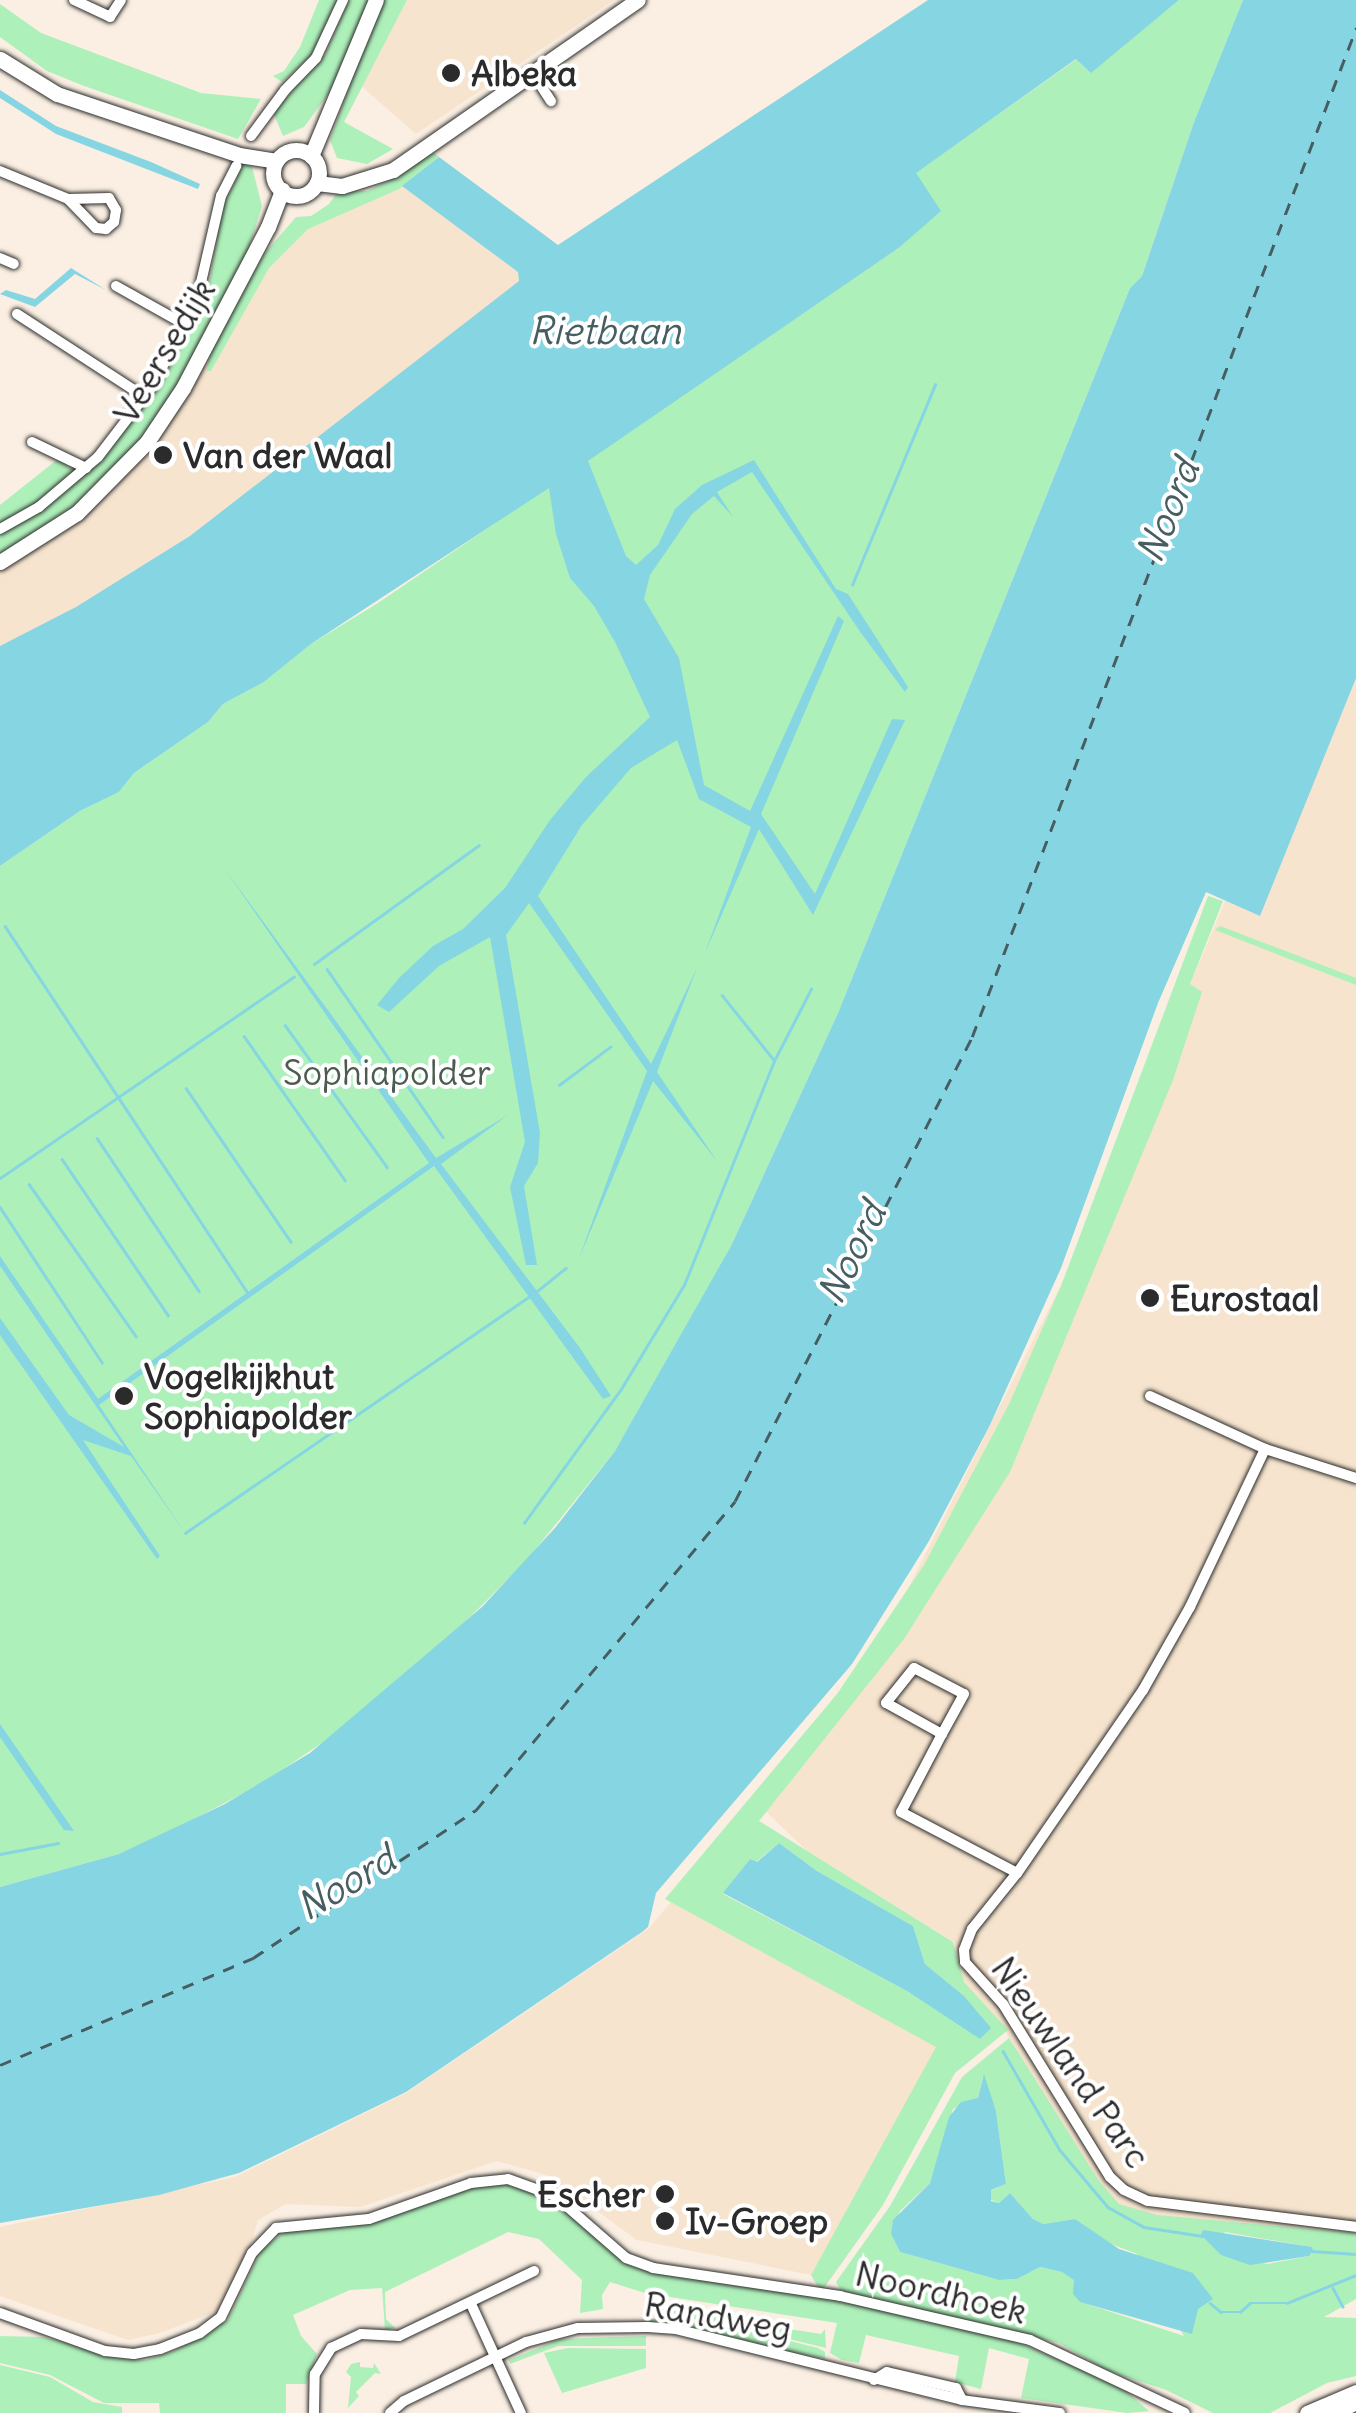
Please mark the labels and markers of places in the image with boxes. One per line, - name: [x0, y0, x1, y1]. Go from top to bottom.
- place label: Albeka: [471, 52, 577, 94]
- marker: Albeka: [440, 62, 462, 84]
- place label: Van der Waal: [183, 434, 392, 476]
- marker: Van der Waal: [152, 444, 174, 466]
- place label: Eurostaal: [1170, 1277, 1319, 1319]
- marker: Eurostaal: [1139, 1287, 1161, 1309]
- place label: Vogelkijkhut Sophiapolder: [144, 1355, 352, 1437]
- marker: Vogelkijkhut Sophiapolder: [113, 1385, 135, 1407]
- place label: Escher: [537, 2173, 645, 2215]
- marker: Escher: [654, 2183, 676, 2205]
- place label: Iv-Groep: [685, 2200, 828, 2242]
- marker: Iv-Groep: [654, 2210, 676, 2232]

